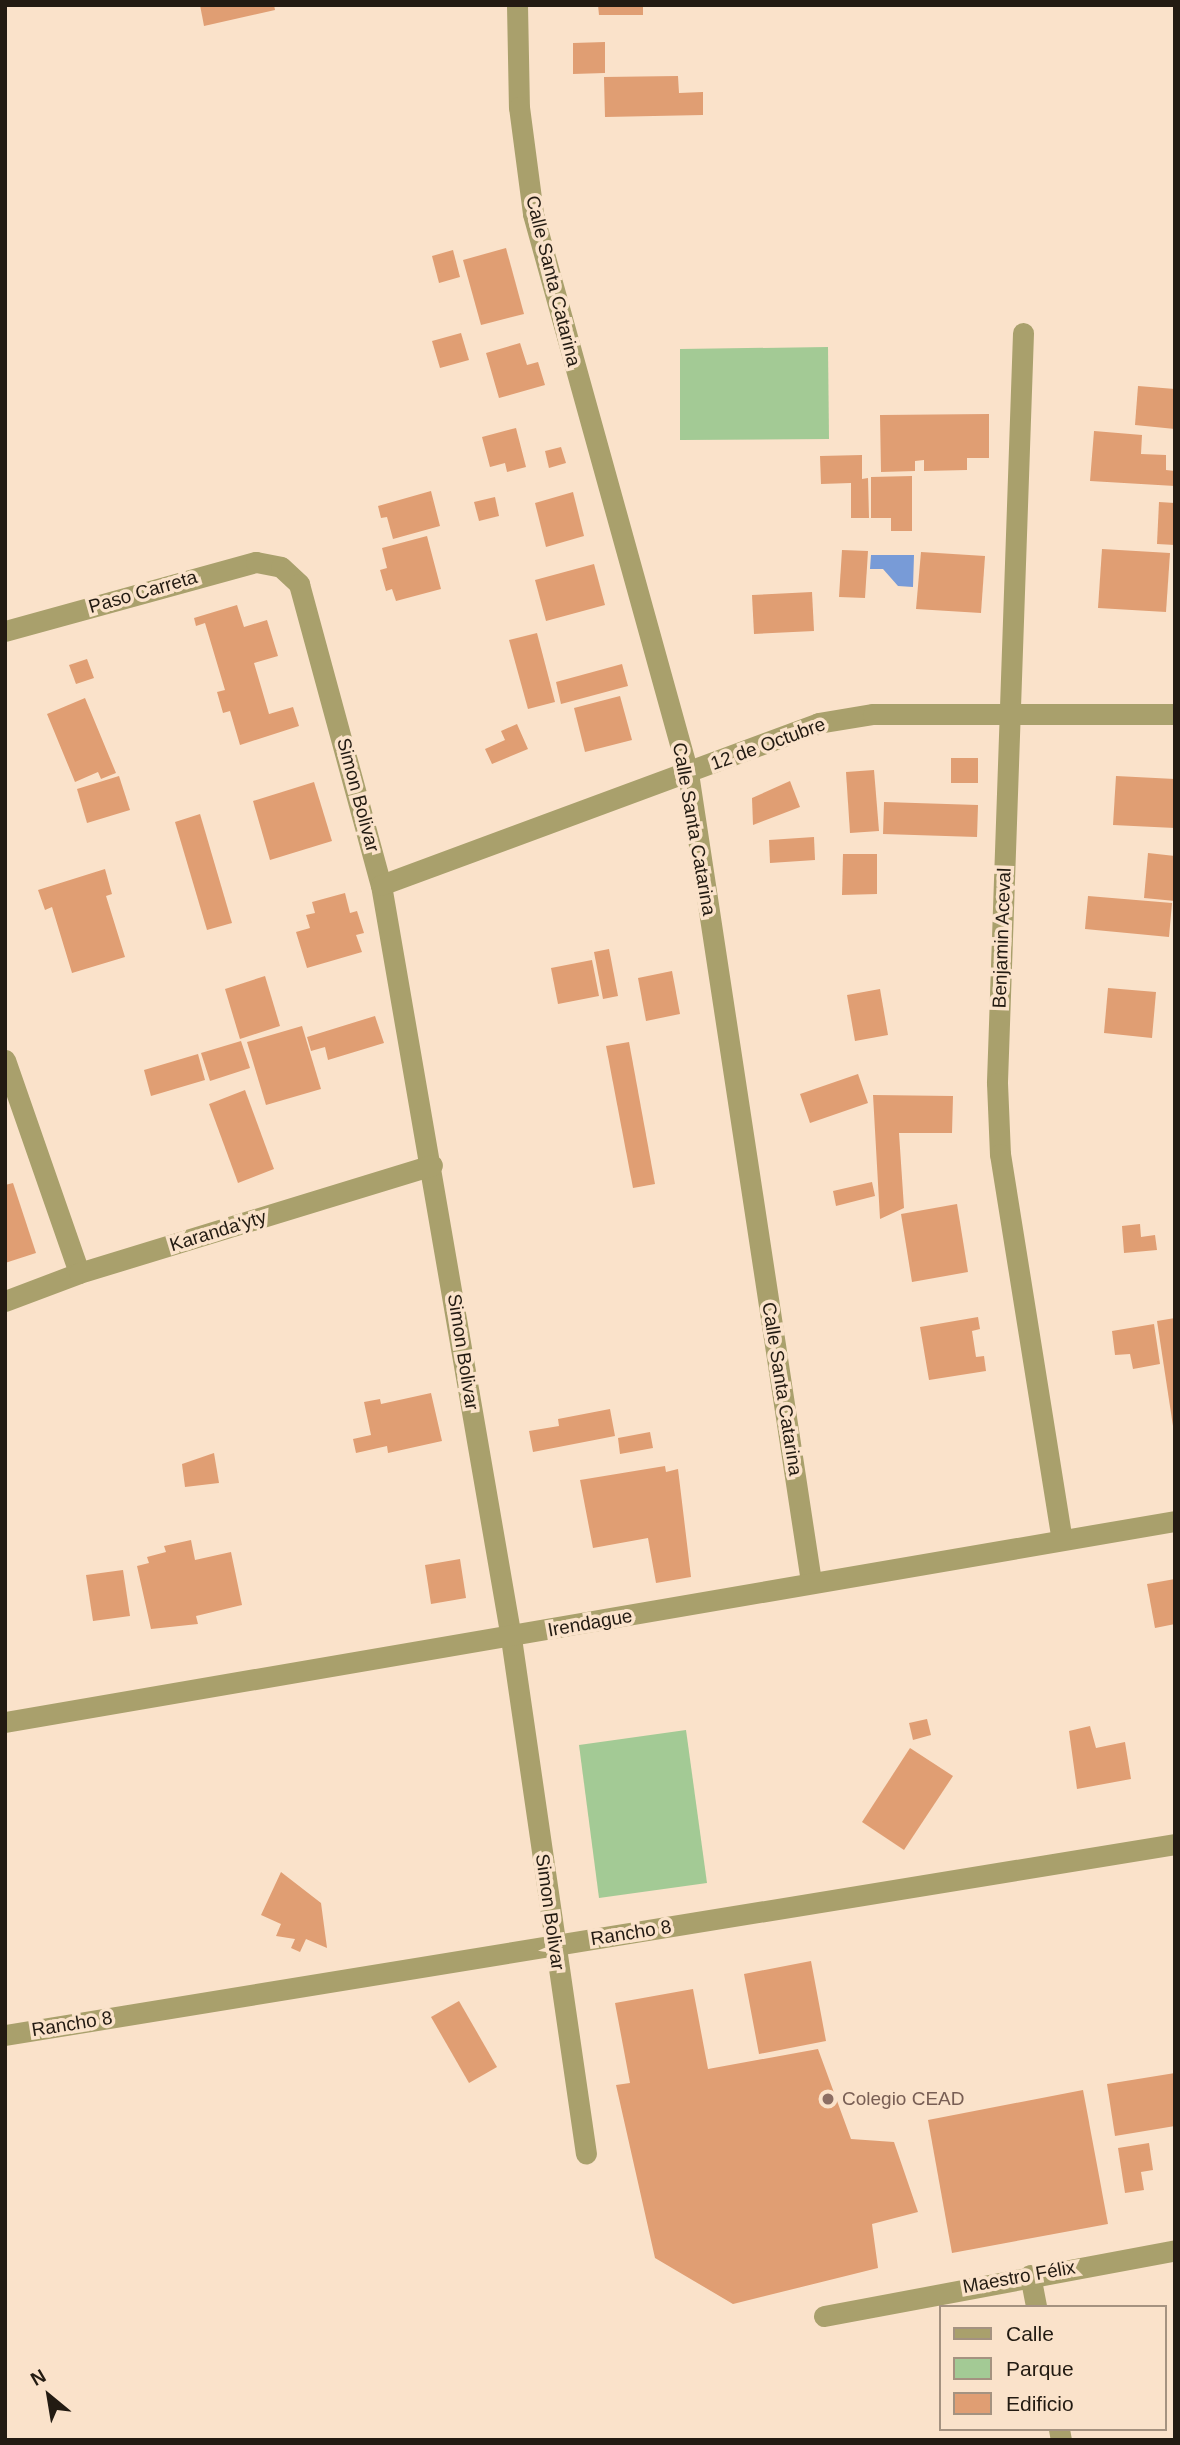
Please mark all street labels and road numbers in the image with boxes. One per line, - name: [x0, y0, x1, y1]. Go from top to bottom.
- street label: Calle Santa Catarina: [521, 193, 585, 369]
- street label: Paso Carreta: [86, 566, 200, 618]
- street label: 12 de Octubre: [708, 713, 828, 775]
- street label: Simon Bolivar: [332, 735, 384, 855]
- street label: Calle Santa Catarina: [668, 741, 720, 917]
- street label: Benjamin Aceval: [988, 867, 1016, 1009]
- street label: Karanda'yty: [167, 1206, 269, 1256]
- street label: Simon Bolivar: [443, 1292, 483, 1412]
- street label: Calle Santa Catarina: [757, 1301, 807, 1477]
- street label: Irendague: [546, 1604, 634, 1642]
- street label: Simon Bolivar: [531, 1852, 569, 1972]
- street label: Rancho 8: [589, 1915, 673, 1951]
- street label: Rancho 8: [30, 2006, 114, 2042]
- street label: Maestro Félix: [961, 2256, 1077, 2298]

